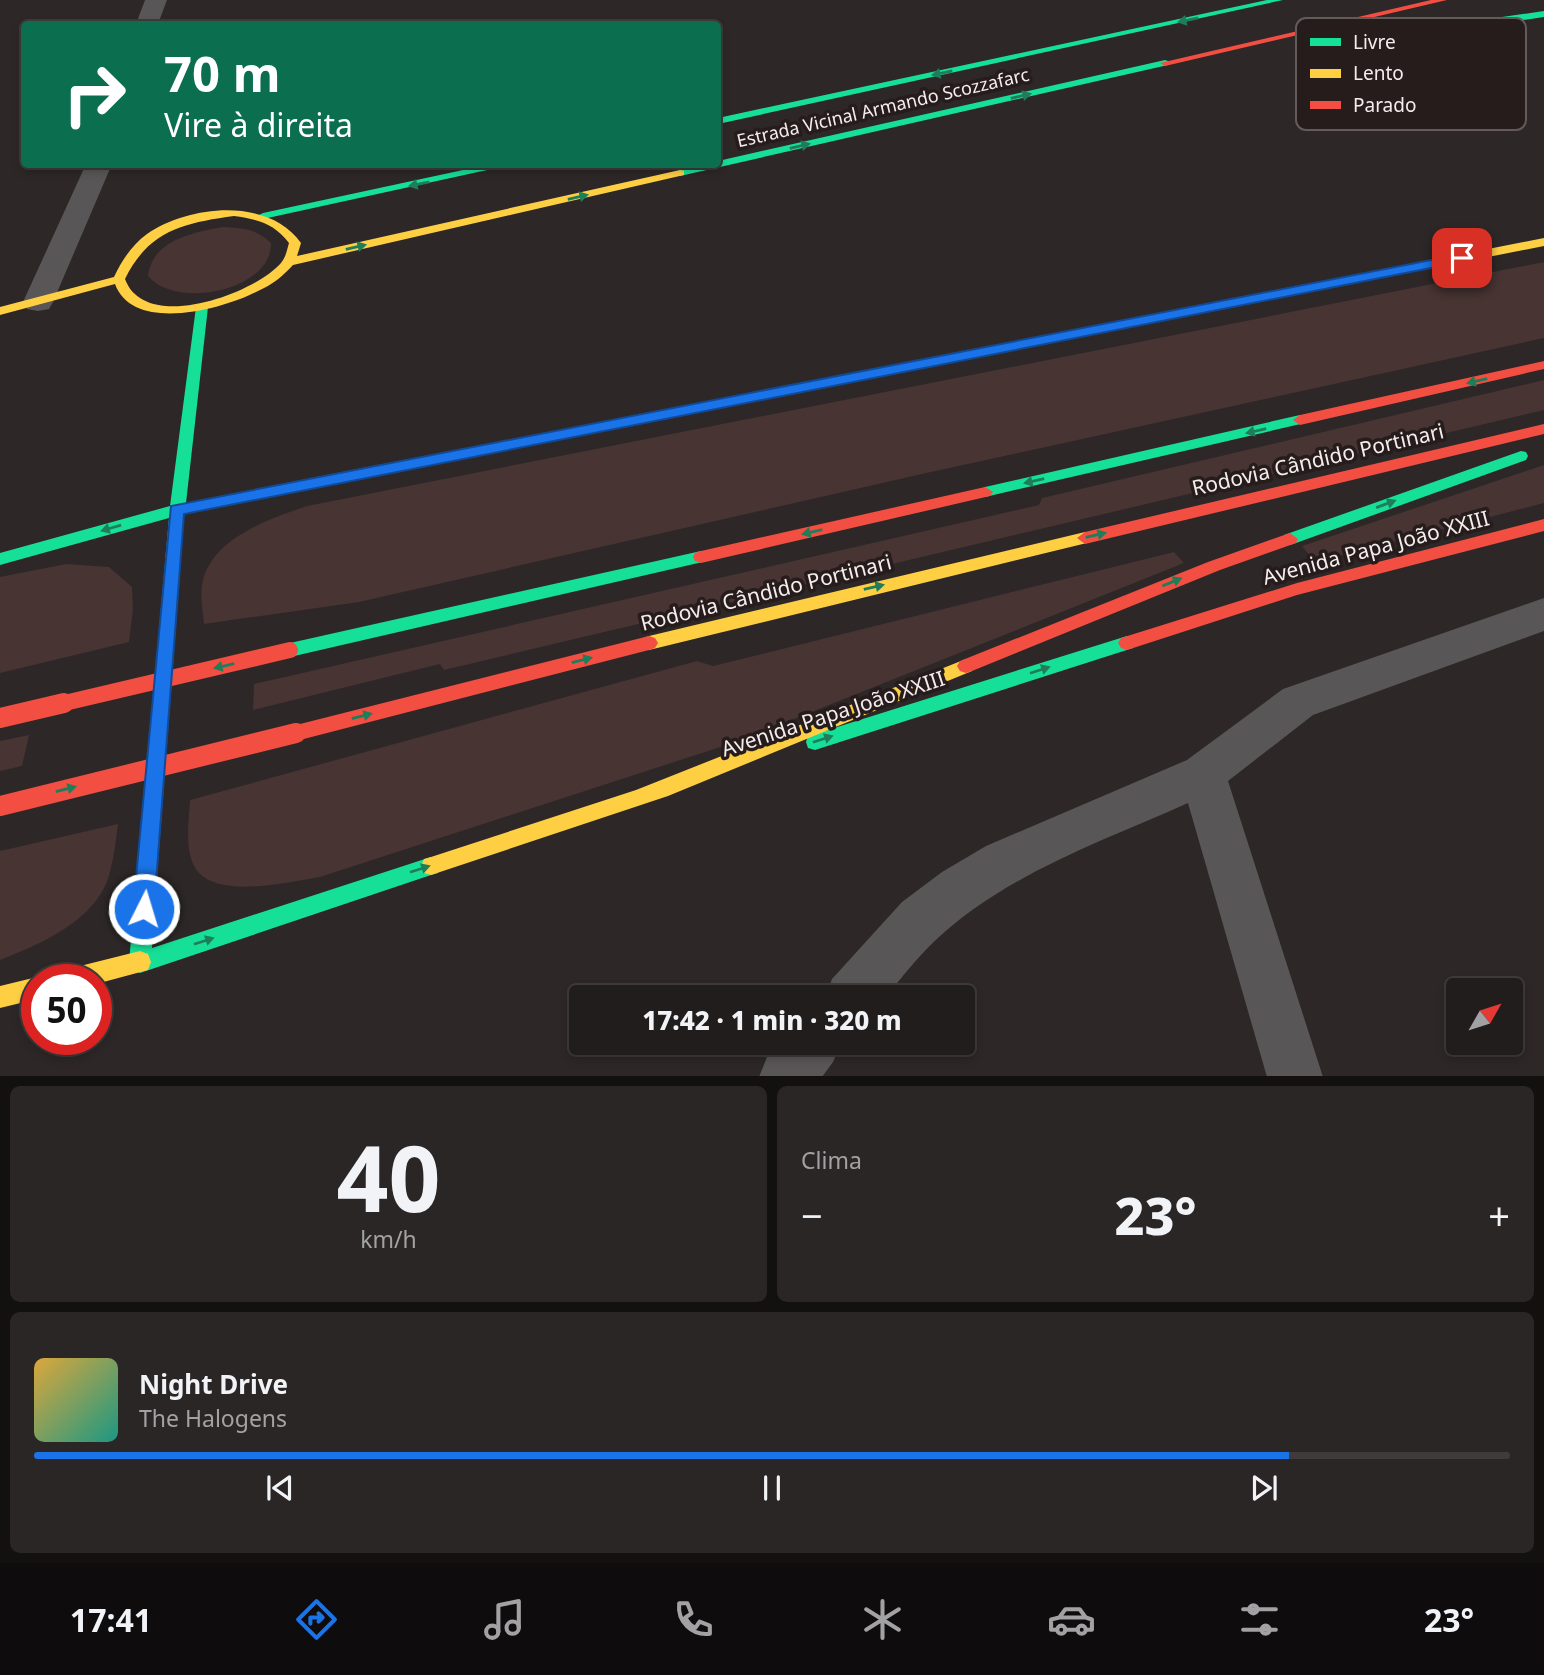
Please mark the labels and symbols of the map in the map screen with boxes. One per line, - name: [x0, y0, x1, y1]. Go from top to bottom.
- one-way arrow: [1177, 14, 1199, 25]
- legend: [1296, 18, 1526, 130]
- text: Livre: [1353, 29, 1396, 55]
- text: Lento: [1353, 60, 1404, 86]
- street label: Estrada Vicinal Armando Scozzafarc: [734, 62, 1032, 152]
- one-way arrow: [931, 68, 953, 79]
- one-way arrow: [1010, 90, 1032, 101]
- text: Parado: [1353, 92, 1416, 118]
- one-way arrow: [789, 141, 811, 152]
- one-way arrow: [407, 178, 429, 189]
- one-way arrow: [567, 191, 589, 202]
- pin: [1432, 228, 1492, 288]
- one-way arrow: [345, 241, 367, 252]
- one-way arrow: [1466, 376, 1488, 387]
- street label: Rodovia Cândido Portinari: [1189, 416, 1446, 502]
- one-way arrow: [1245, 426, 1267, 437]
- one-way arrow: [1023, 476, 1045, 487]
- one-way arrow: [1376, 498, 1397, 509]
- street label: Avenida Papa João XXIII: [1259, 503, 1492, 591]
- one-way arrow: [100, 523, 122, 534]
- one-way arrow: [801, 526, 823, 537]
- one-way arrow: [1085, 529, 1107, 540]
- street label: Rodovia Cândido Portinari: [637, 547, 894, 637]
- one-way arrow: [1162, 577, 1183, 588]
- one-way arrow: [864, 581, 886, 592]
- one-way arrow: [572, 654, 594, 665]
- one-way arrow: [213, 660, 235, 671]
- street label: Avenida Papa João XXIII: [717, 664, 948, 762]
- one-way arrow: [1030, 665, 1051, 675]
- one-way arrow: [351, 710, 373, 721]
- one-way arrow: [813, 733, 834, 744]
- one-way arrow: [55, 783, 77, 794]
- one-way arrow: [410, 864, 431, 874]
- position arrow: [107, 872, 181, 946]
- one-way arrow: [194, 935, 215, 946]
- speed limit sign: 50: [21, 964, 112, 1055]
- north arrow: [1446, 978, 1522, 1055]

